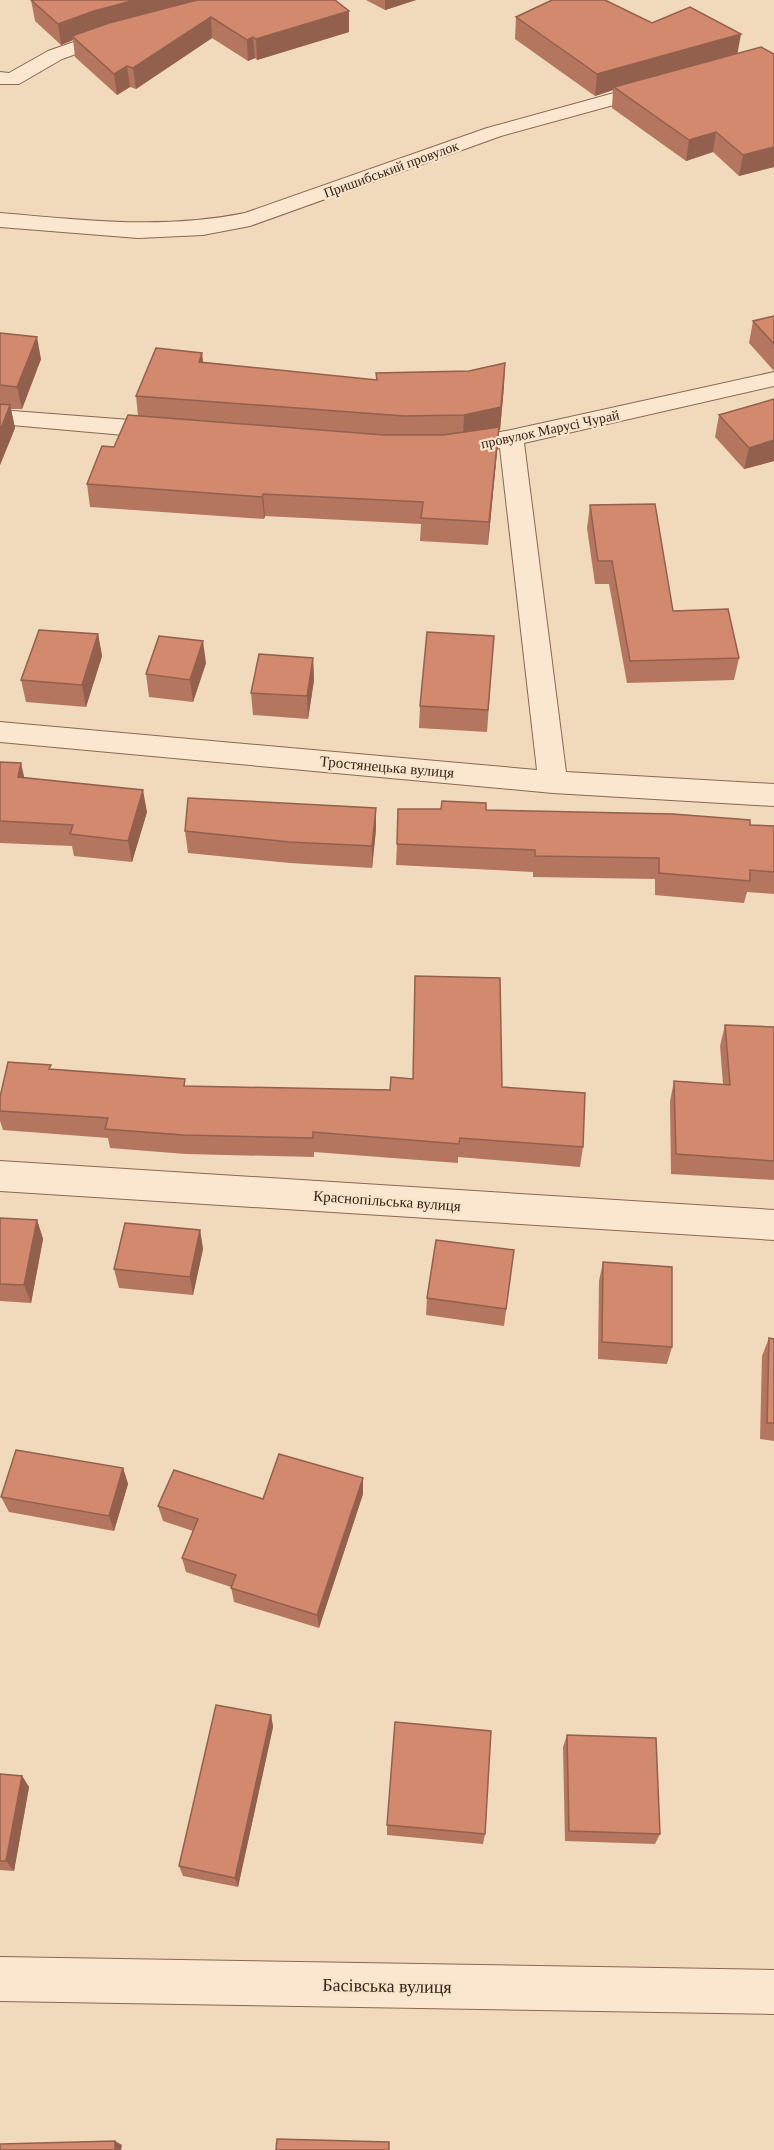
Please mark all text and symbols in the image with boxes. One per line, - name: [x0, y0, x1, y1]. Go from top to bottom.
- street label: Пришибський провулок: [322, 138, 461, 201]
- street label: провулок Марусі Чурай: [479, 407, 621, 452]
- street label: Тростянецька вулиця: [319, 753, 455, 781]
- street label: Краснопільська вулиця: [313, 1188, 461, 1214]
- street label: Басівська вулиця: [322, 1975, 452, 1997]

